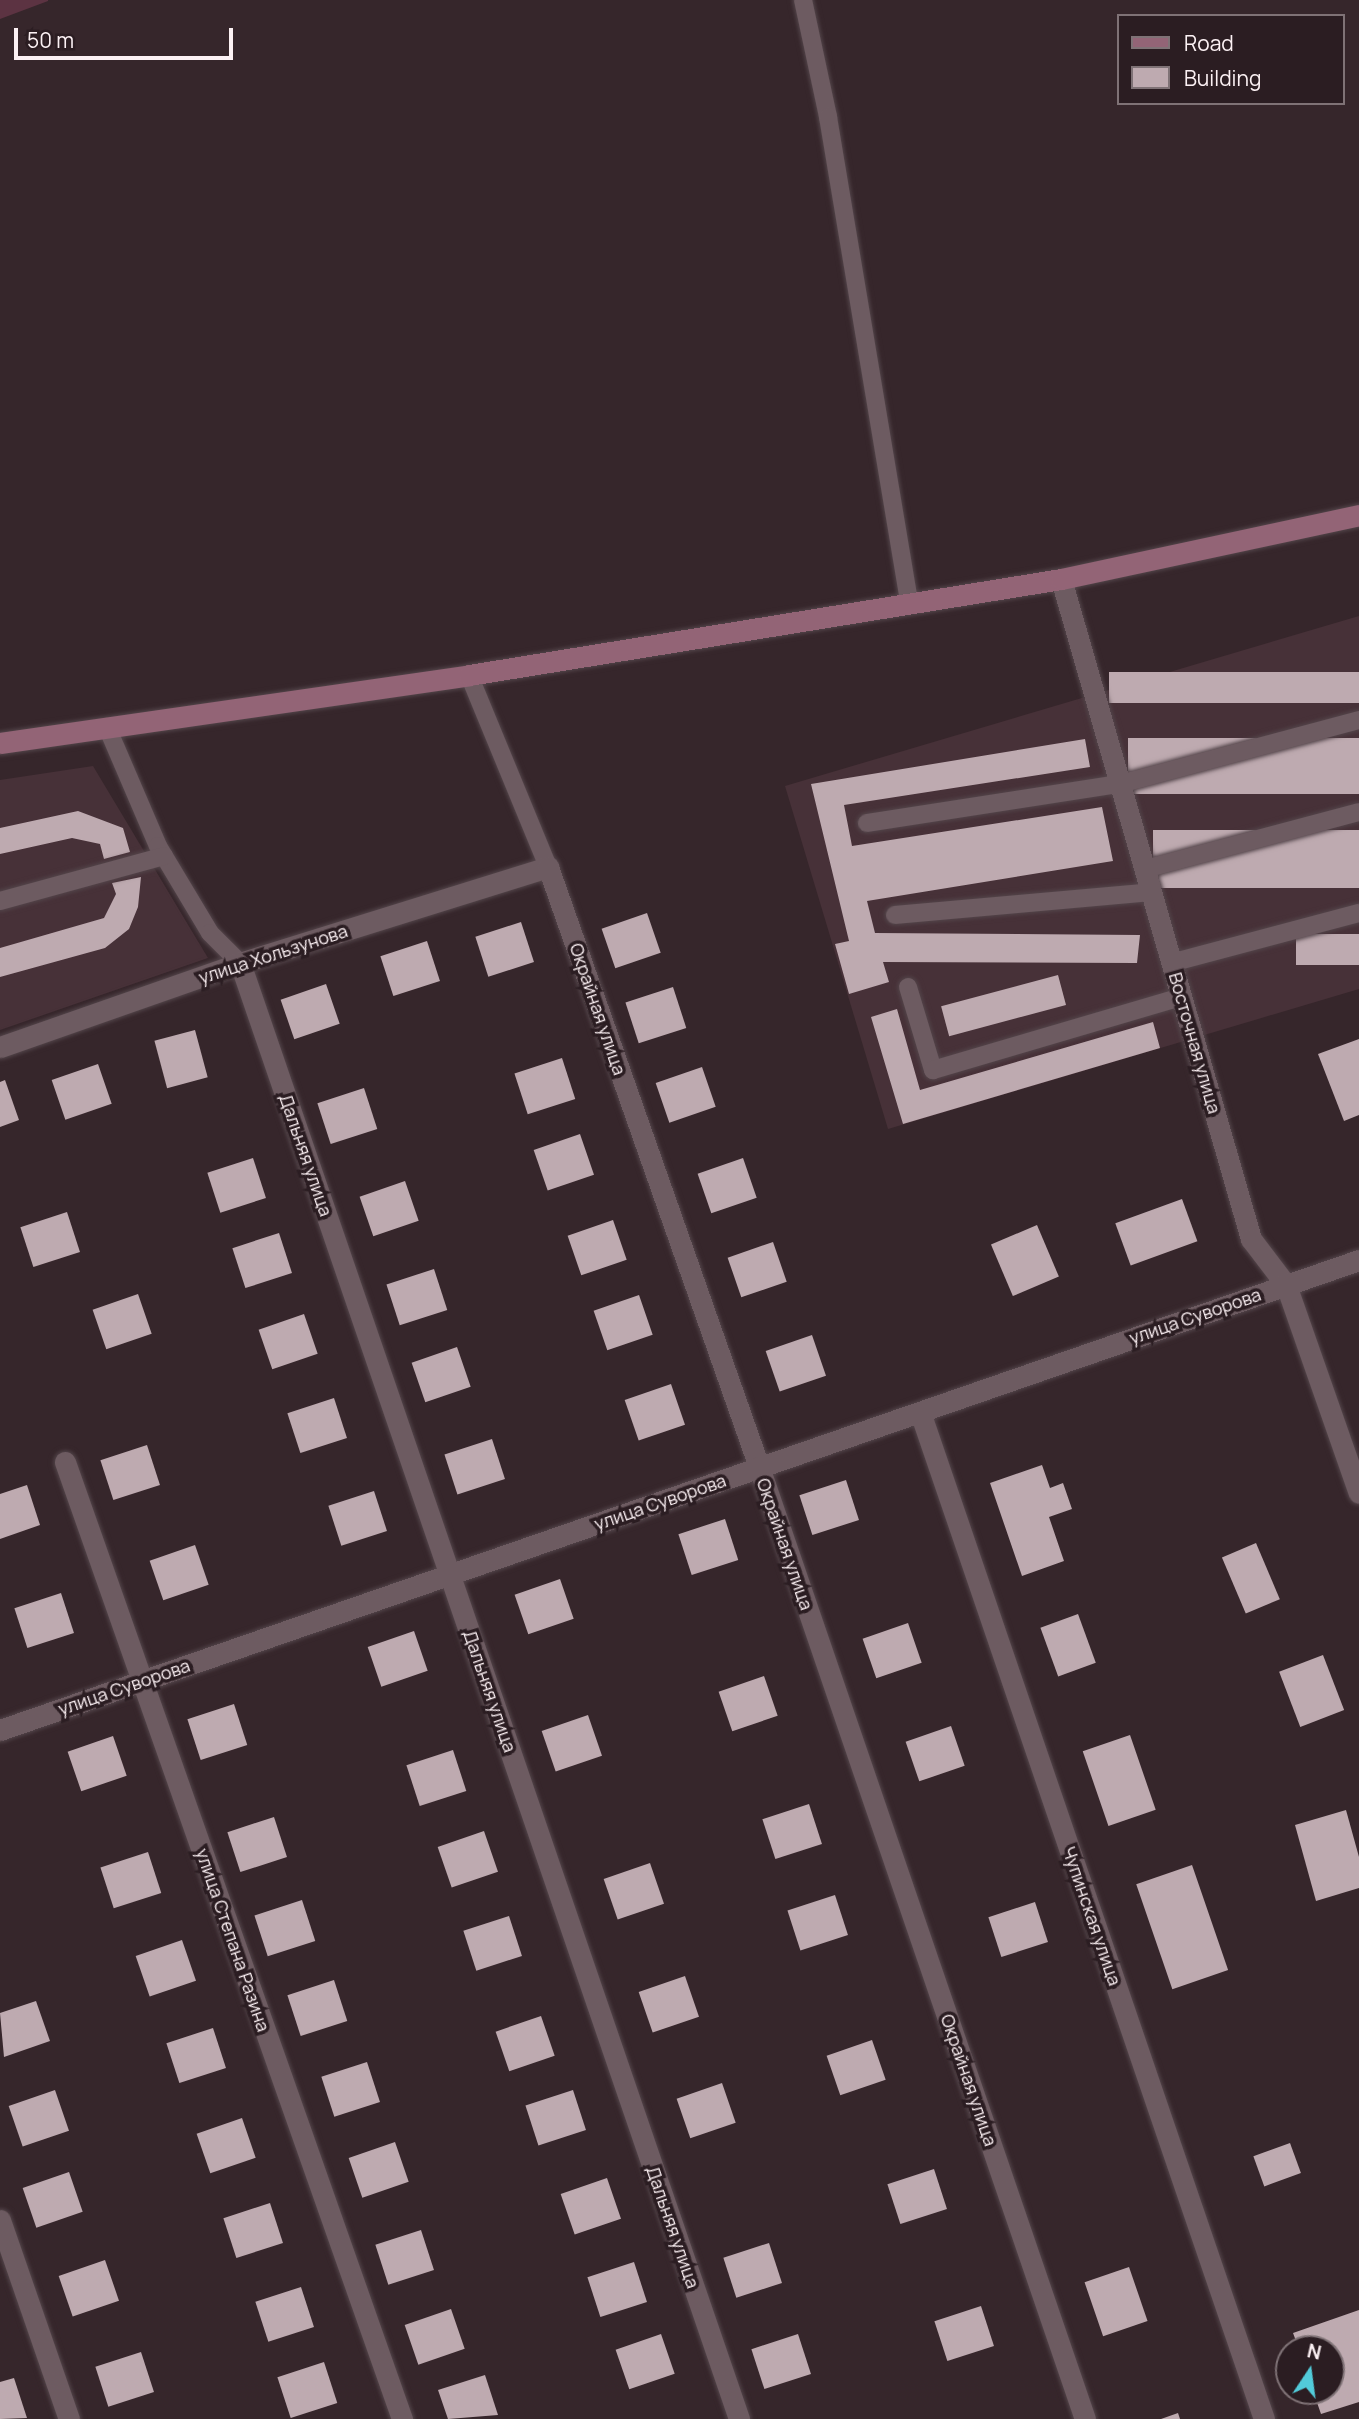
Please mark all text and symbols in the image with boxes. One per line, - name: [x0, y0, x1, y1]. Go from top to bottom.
- scale bar: [18, 14, 236, 58]
- legend: [1118, 14, 1345, 105]
- text: 50 m: [27, 26, 74, 54]
- text: Road: [1184, 29, 1234, 57]
- text: Building: [1184, 64, 1261, 92]
- street label: улица Хользунова: [196, 920, 350, 988]
- street label: Окрайная улица: [565, 940, 631, 1078]
- street label: Восточная улица: [1165, 970, 1225, 1116]
- street label: Дальняя улица: [275, 1091, 337, 1219]
- street label: улица Суворова: [1126, 1283, 1264, 1349]
- street label: улица Суворова: [591, 1469, 729, 1535]
- street label: Окрайная улица: [752, 1475, 818, 1613]
- street label: Дальняя улица: [459, 1627, 521, 1755]
- street label: улица Суворова: [55, 1654, 193, 1720]
- street label: Чупинская улица: [1058, 1844, 1126, 1988]
- street label: улица Степана Разина: [191, 1846, 275, 2034]
- street label: Окрайная улица: [936, 2011, 1002, 2149]
- street label: Дальняя улица: [642, 2163, 704, 2291]
- north arrow: [1275, 2335, 1345, 2405]
- text: N: [1305, 2337, 1324, 2366]

